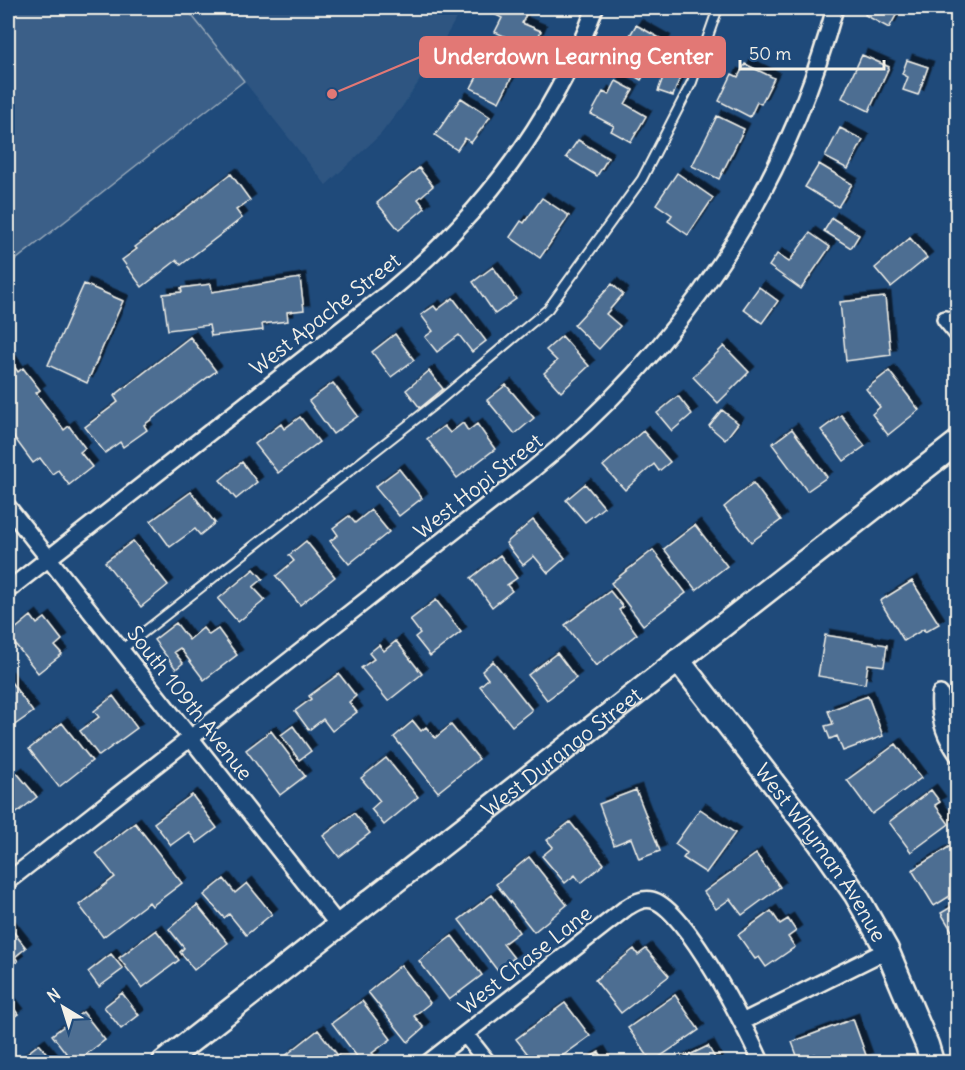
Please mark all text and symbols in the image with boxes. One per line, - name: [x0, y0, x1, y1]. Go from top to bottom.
- scale bar: [740, 33, 884, 71]
- callout: Underdown Learning Center: [420, 37, 725, 77]
- text: Underdown Learning Center: [433, 42, 714, 70]
- text: 50 m: [749, 42, 791, 65]
- street label: West Apache Street: [244, 247, 406, 381]
- street label: West Hopi Street: [408, 427, 548, 545]
- street label: South 109th Avenue: [121, 620, 259, 786]
- street label: West Durango Street: [476, 681, 647, 823]
- street label: West Whyman Avenue: [749, 758, 893, 946]
- street label: West Chase Lane: [453, 900, 597, 1020]
- north arrow: [33, 977, 93, 1037]
- text: N: [43, 984, 64, 1006]

